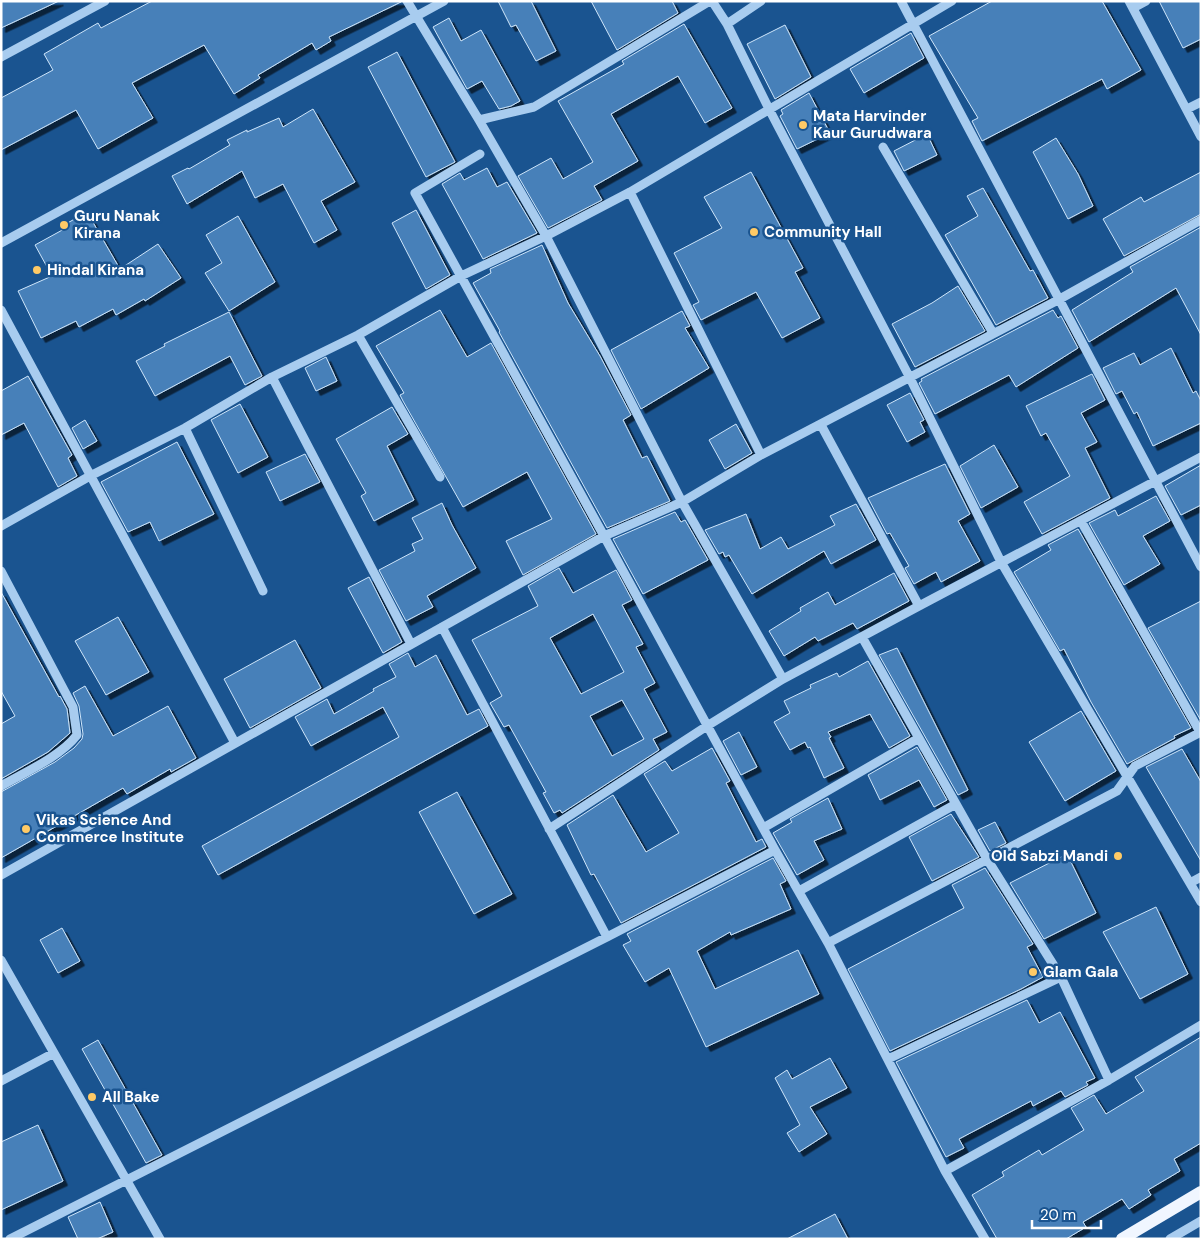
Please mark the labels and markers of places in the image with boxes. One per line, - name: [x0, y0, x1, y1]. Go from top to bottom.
- place label: Mata Harvinder Kaur Gurudwara: [813, 106, 932, 143]
- marker: Mata Harvinder Kaur Gurudwara: [797, 119, 809, 131]
- place label: Guru Nanak Kirana: [74, 206, 161, 243]
- marker: Guru Nanak Kirana: [58, 219, 70, 231]
- place label: Community Hall: [764, 222, 882, 242]
- marker: Community Hall: [748, 226, 760, 238]
- place label: Hindal Kirana: [47, 260, 144, 280]
- marker: Hindal Kirana: [31, 264, 43, 276]
- place label: Vikas Science And Commerce Institute: [36, 810, 184, 847]
- marker: Vikas Science And Commerce Institute: [20, 823, 32, 835]
- place label: Old Sabzi Mandi: [991, 846, 1108, 866]
- marker: Old Sabzi Mandi: [1112, 850, 1124, 862]
- place label: Glam Gala: [1043, 962, 1118, 982]
- marker: Glam Gala: [1027, 966, 1039, 978]
- place label: All Bake: [102, 1087, 160, 1107]
- marker: All Bake: [86, 1091, 98, 1103]

